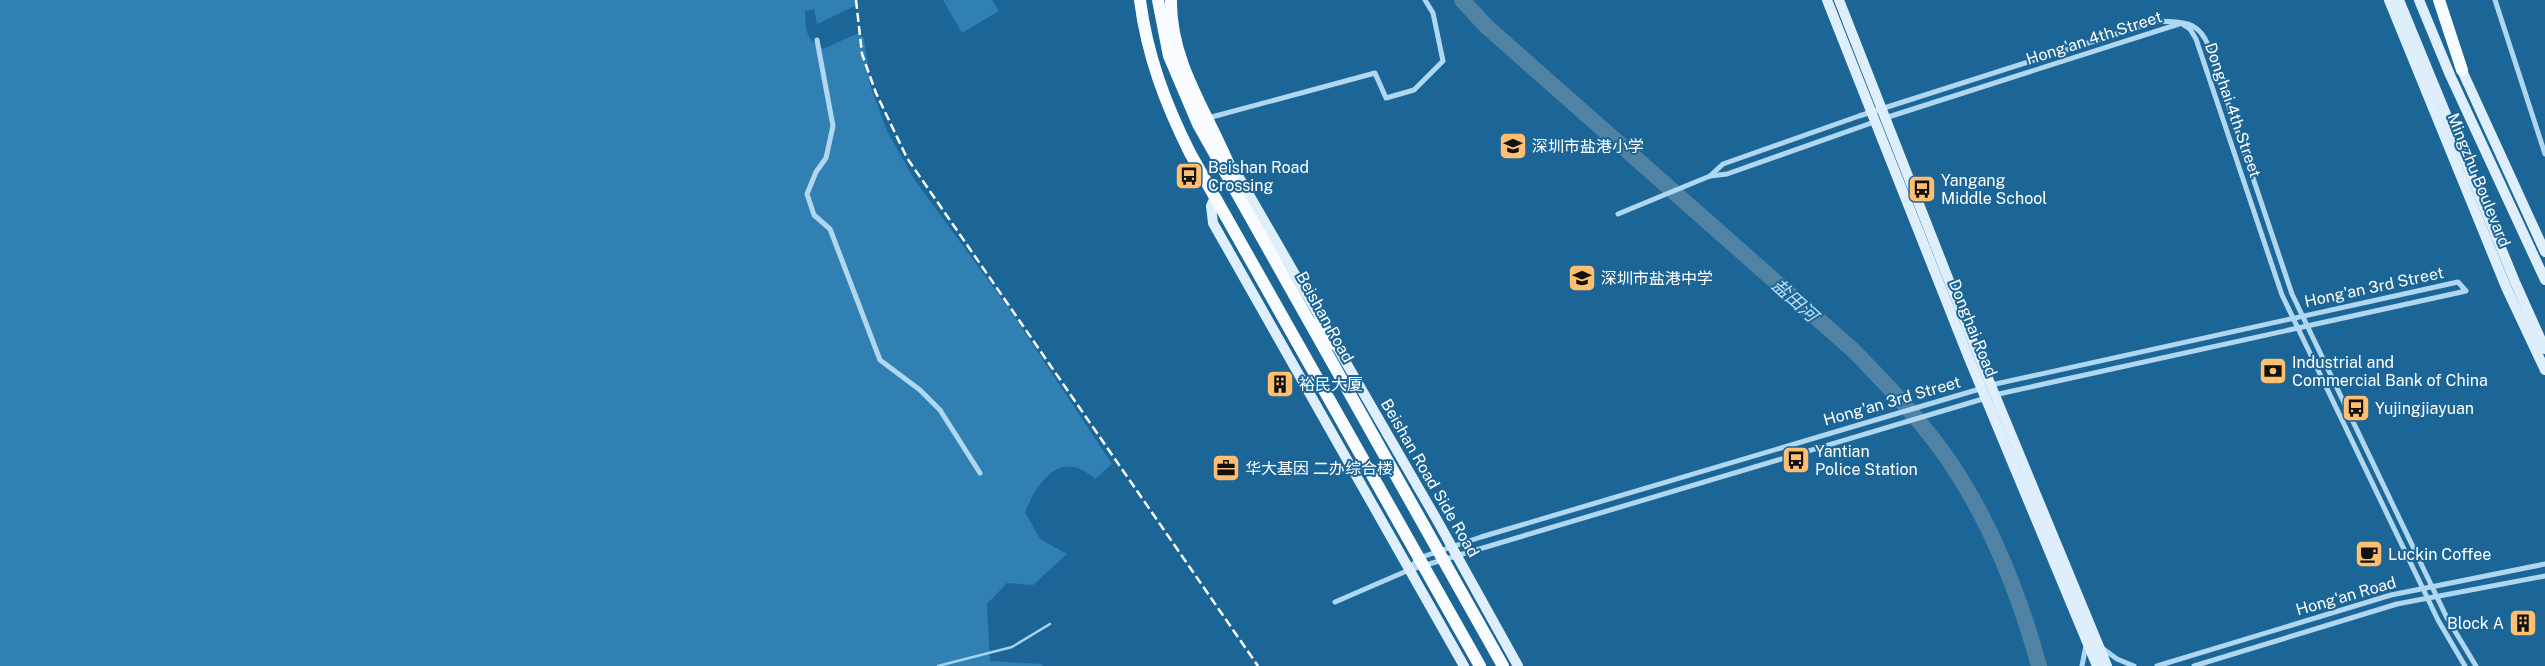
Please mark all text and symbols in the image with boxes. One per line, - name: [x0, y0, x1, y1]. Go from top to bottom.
- street label: Hong'an 4th Street: [2024, 7, 2164, 69]
- street label: Donghai 4th Street: [2201, 40, 2265, 180]
- street label: Mingzhu Boulevard: [2443, 110, 2515, 250]
- school or university icon: 深圳市盐港小学: [1498, 131, 1528, 161]
- place label: 深圳市盐港小学: [1532, 137, 1644, 156]
- place label: Beishan Road Crossing: [1208, 158, 1309, 195]
- bus stop icon: Beishan Road Crossing: [1174, 161, 1204, 191]
- place label: Yangang Middle School: [1941, 171, 2047, 208]
- bus stop icon: Yangang Middle School: [1907, 174, 1937, 204]
- school or university icon: 深圳市盐港中学: [1567, 263, 1597, 293]
- street label: Hong'an 3rd Street: [2303, 263, 2445, 311]
- street label: Beishan Road: [1292, 268, 1358, 366]
- place label: 深圳市盐港中学: [1601, 269, 1713, 288]
- water label: 盐田河: [1768, 274, 1824, 328]
- street label: Donghai Road: [1945, 277, 2001, 379]
- place label: Industrial and Commercial Bank of China: [2292, 353, 2488, 390]
- bank icon: Industrial and Commercial Bank of China: [2258, 356, 2288, 386]
- building icon: 裕民大厦: [1265, 369, 1295, 399]
- street label: Hong'an 3rd Street: [1821, 372, 1963, 430]
- place label: 裕民大厦: [1299, 375, 1363, 394]
- bus stop icon: Yujingjiayuan: [2341, 393, 2371, 423]
- street label: Beishan Road Side Road: [1377, 395, 1483, 561]
- place label: Yujingjiayuan: [2375, 399, 2474, 418]
- place label: Yantian Police Station: [1815, 442, 1918, 479]
- bus stop icon: Yantian Police Station: [1781, 445, 1811, 475]
- office icon: 华大基因 二办综合楼: [1211, 453, 1241, 483]
- place label: 华大基因 二办综合楼: [1245, 459, 1393, 478]
- cafe icon: Luckin Coffee: [2354, 539, 2384, 569]
- place label: Luckin Coffee: [2388, 545, 2491, 564]
- street label: Hong'an Road: [2294, 573, 2398, 619]
- building icon: Block A: [2508, 608, 2538, 638]
- place label: Block A: [2447, 614, 2504, 633]

